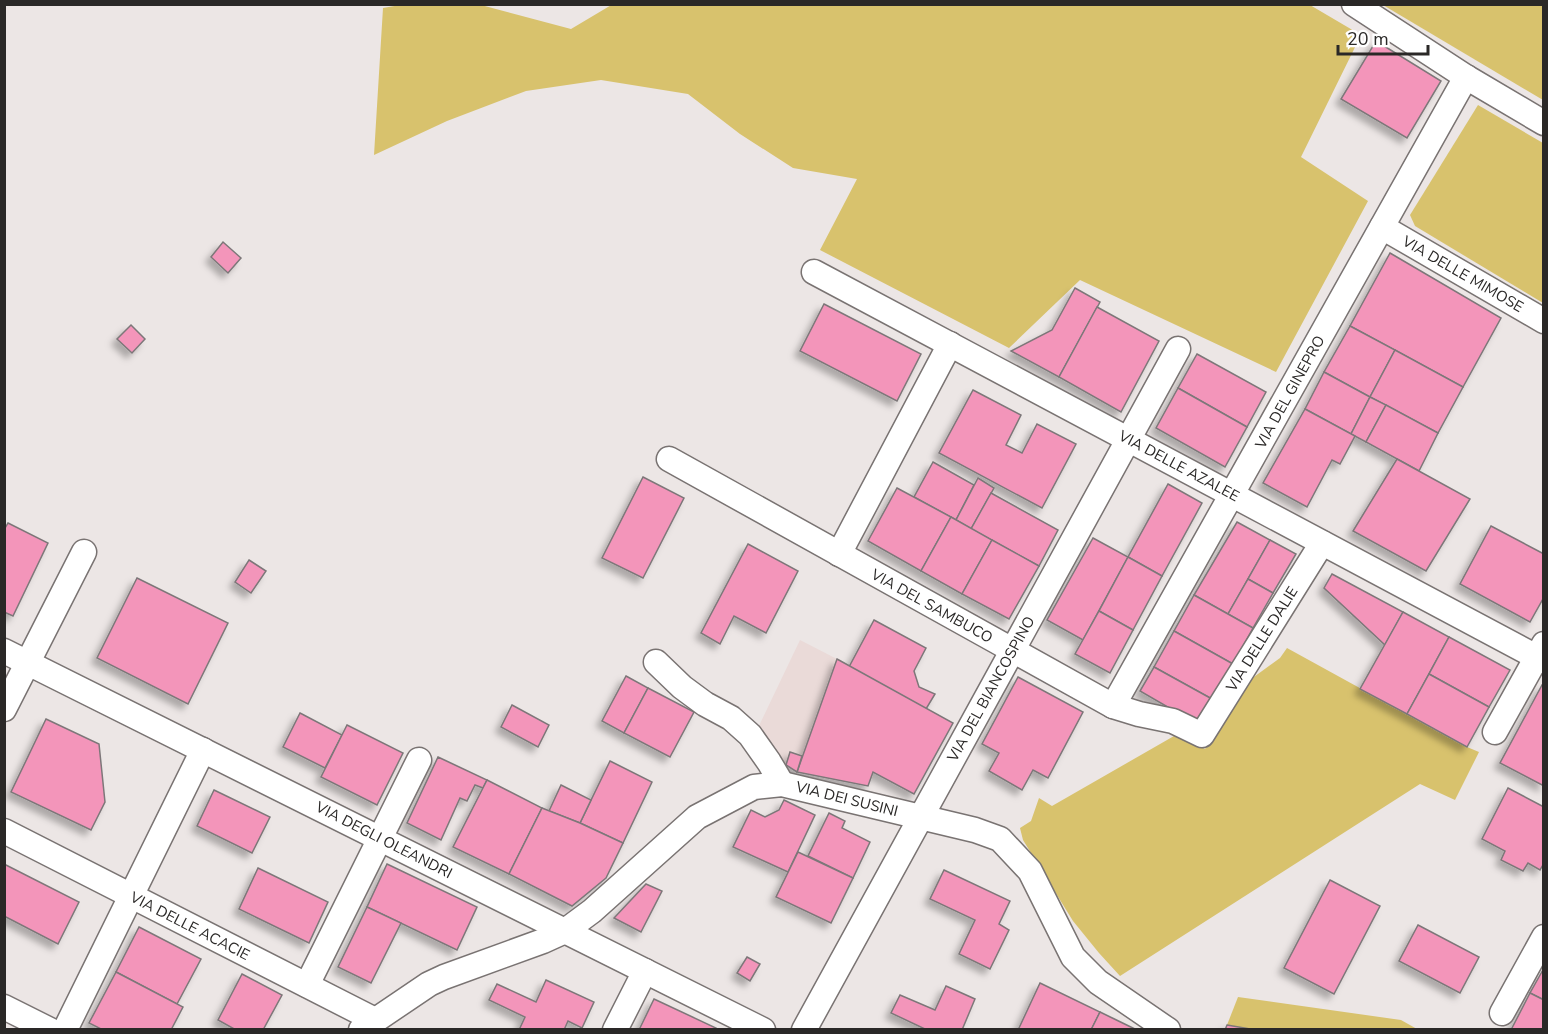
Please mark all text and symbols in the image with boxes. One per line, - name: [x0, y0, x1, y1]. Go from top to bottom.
- scale bar: [1338, 18, 1428, 56]
- text: 20 m: [1347, 27, 1389, 51]
- street label: VIA DELLE MIMOSE: [1398, 231, 1527, 317]
- street label: VIA DEL GINEPRO: [1250, 332, 1329, 453]
- street label: VIA DELLE AZALEE: [1114, 425, 1243, 506]
- street label: VIA DEL SAMBUCO: [867, 564, 996, 648]
- street label: VIA DELLE DALIE: [1221, 583, 1302, 696]
- street label: VIA DEL BIANCOSPINO: [942, 613, 1039, 766]
- street label: VIA DEI SUSINI: [793, 776, 900, 821]
- street label: VIA DEGLI OLEANDRI: [311, 796, 456, 883]
- street label: VIA DELLE ACACIE: [126, 887, 253, 965]

